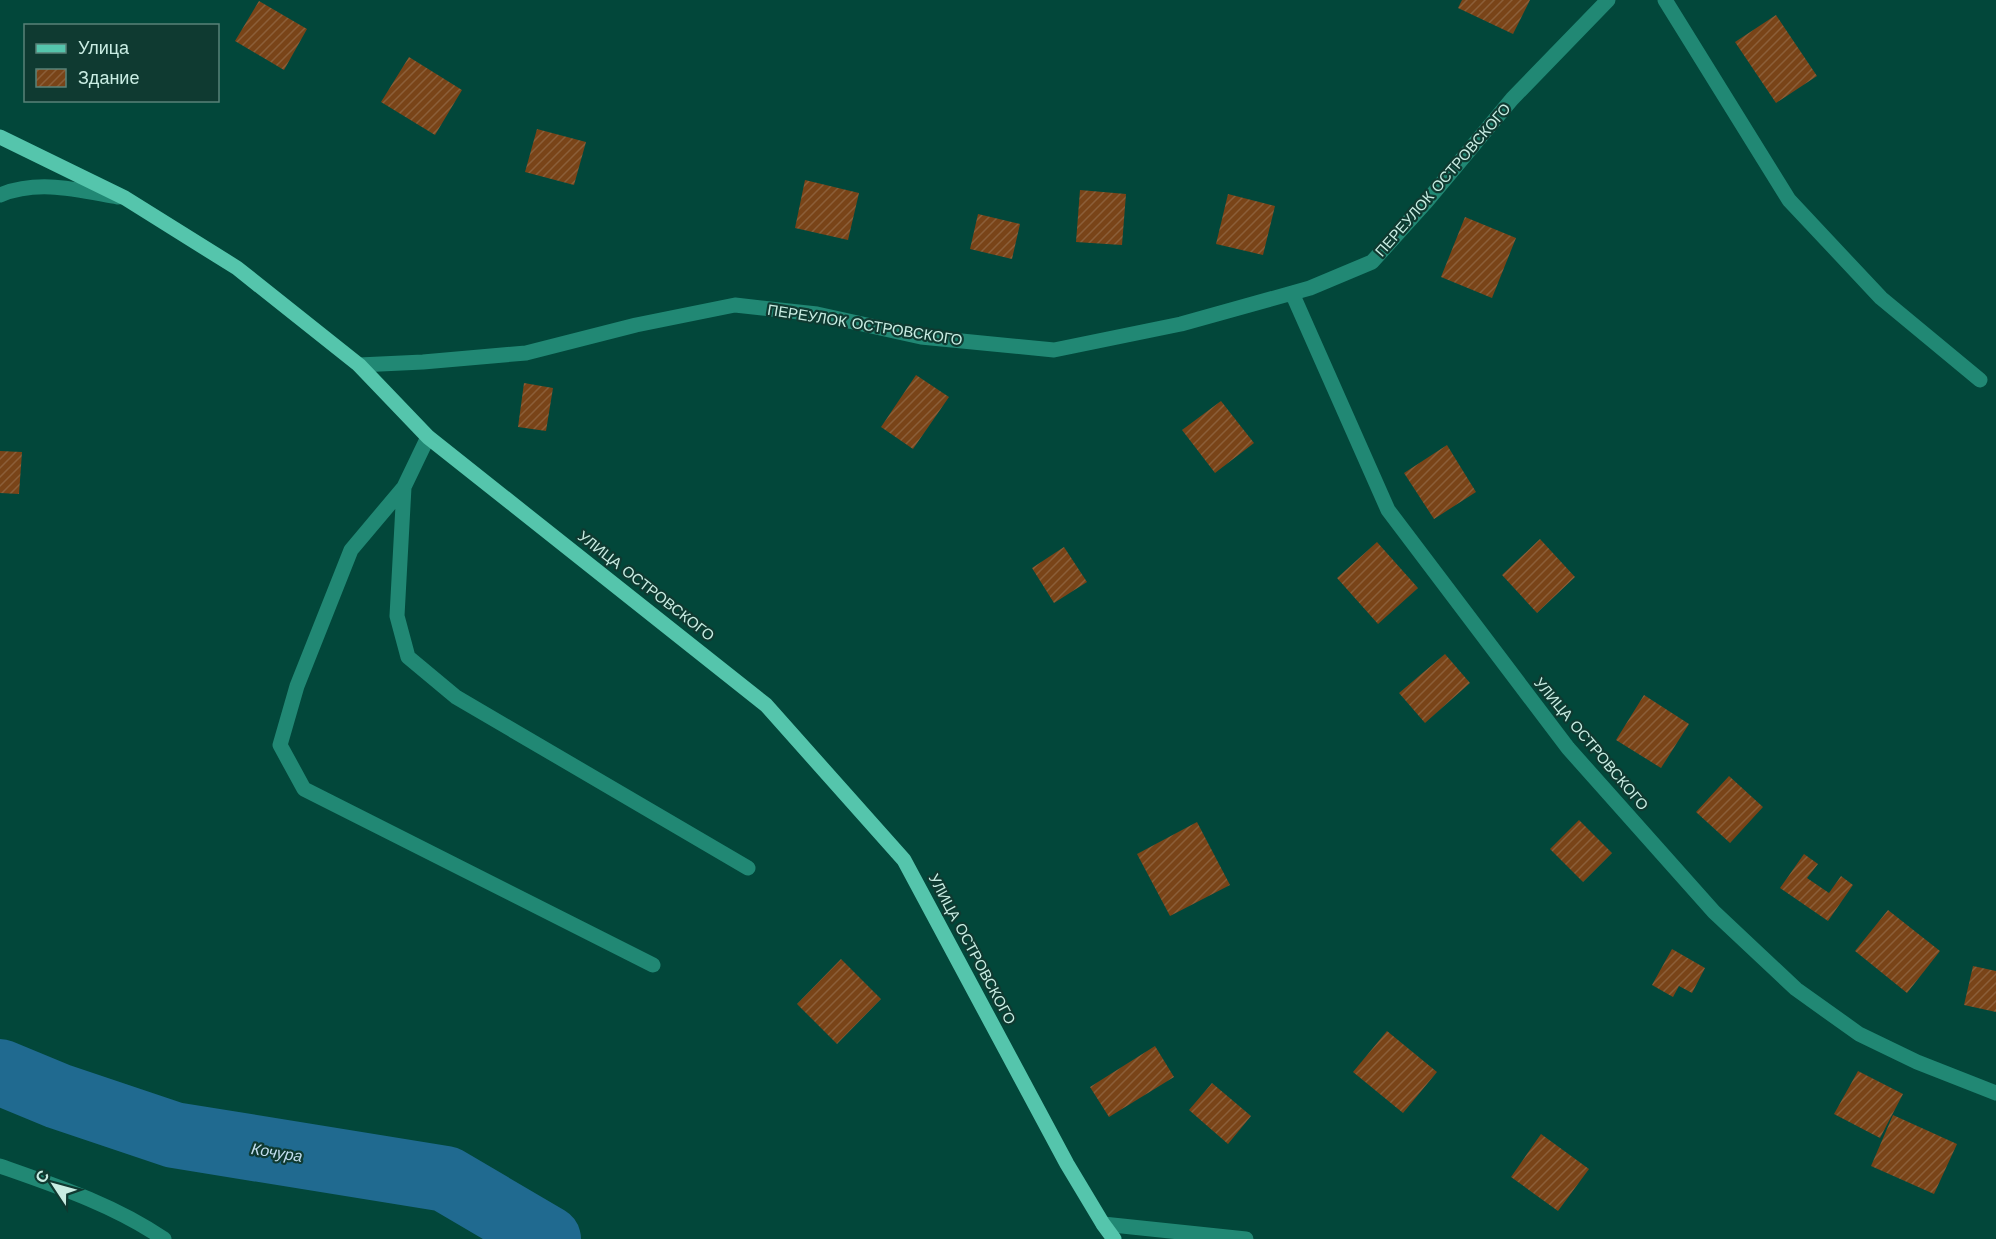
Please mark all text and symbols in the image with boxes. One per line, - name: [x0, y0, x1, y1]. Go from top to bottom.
- legend: [24, 24, 219, 102]
- text: Улица: [78, 37, 130, 58]
- text: Здание: [78, 67, 139, 88]
- street label: ПЕРЕУЛОК ОСТРОВСКОГО: [1372, 100, 1514, 260]
- street label: ПЕРЕУЛОК ОСТРОВСКОГО: [766, 301, 964, 349]
- street label: УЛИЦА ОСТРОВСКОГО: [574, 527, 718, 645]
- street label: УЛИЦА ОСТРОВСКОГО: [1530, 674, 1652, 814]
- street label: УЛИЦА ОСТРОВСКОГО: [925, 871, 1019, 1027]
- water label: Кочура: [250, 1139, 304, 1166]
- north arrow: [24, 1155, 84, 1215]
- text: С: [31, 1166, 54, 1187]

